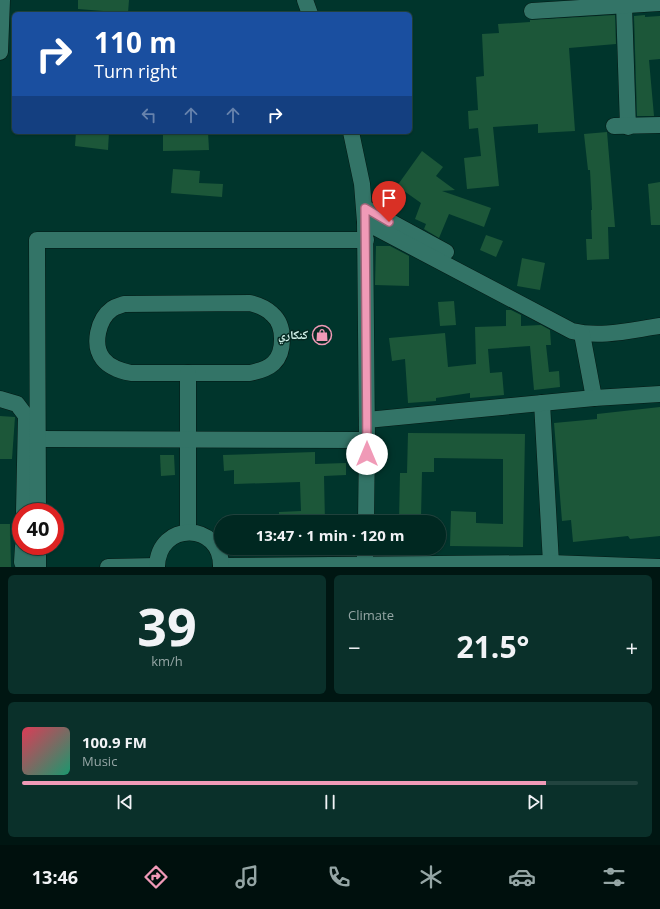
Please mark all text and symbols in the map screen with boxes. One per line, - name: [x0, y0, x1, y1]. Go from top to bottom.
- text: 110 m: [94, 23, 177, 61]
- icon: right: [28, 28, 80, 80]
- text: Turn right: [94, 59, 177, 83]
- icon: left: [138, 104, 160, 126]
- icon: ahead: [180, 104, 202, 126]
- icon: ahead: [222, 104, 244, 126]
- icon: right: [264, 104, 286, 126]
- pin: [372, 181, 406, 222]
- icon: arrive: [378, 187, 400, 209]
- shop icon: كنكاري: [311, 324, 333, 346]
- place label: كنكاري: [278, 326, 309, 345]
- position arrow: [346, 433, 388, 475]
- speed limit sign: 40: [12, 503, 64, 555]
- text: 13:47 · 1 min · 120 m: [256, 525, 404, 545]
- text: 39: [137, 590, 197, 661]
- text: Climate: [348, 606, 394, 624]
- text: 21.5°: [457, 626, 529, 667]
- text: −: [348, 632, 361, 662]
- text: +: [625, 632, 638, 662]
- text: km/h: [151, 652, 183, 670]
- text: 100.9 FM: [82, 732, 147, 752]
- text: Music: [82, 752, 117, 770]
- icon: previous: [114, 791, 136, 813]
- icon: pause: [319, 791, 341, 813]
- icon: next: [524, 791, 546, 813]
- icon: directions: [142, 863, 170, 891]
- icon: music: [233, 863, 261, 891]
- icon: phone: [325, 863, 353, 891]
- icon: climate: [417, 863, 445, 891]
- icon: car: [508, 863, 536, 891]
- icon: filters: [600, 863, 628, 891]
- text: 13:46: [32, 865, 78, 889]

